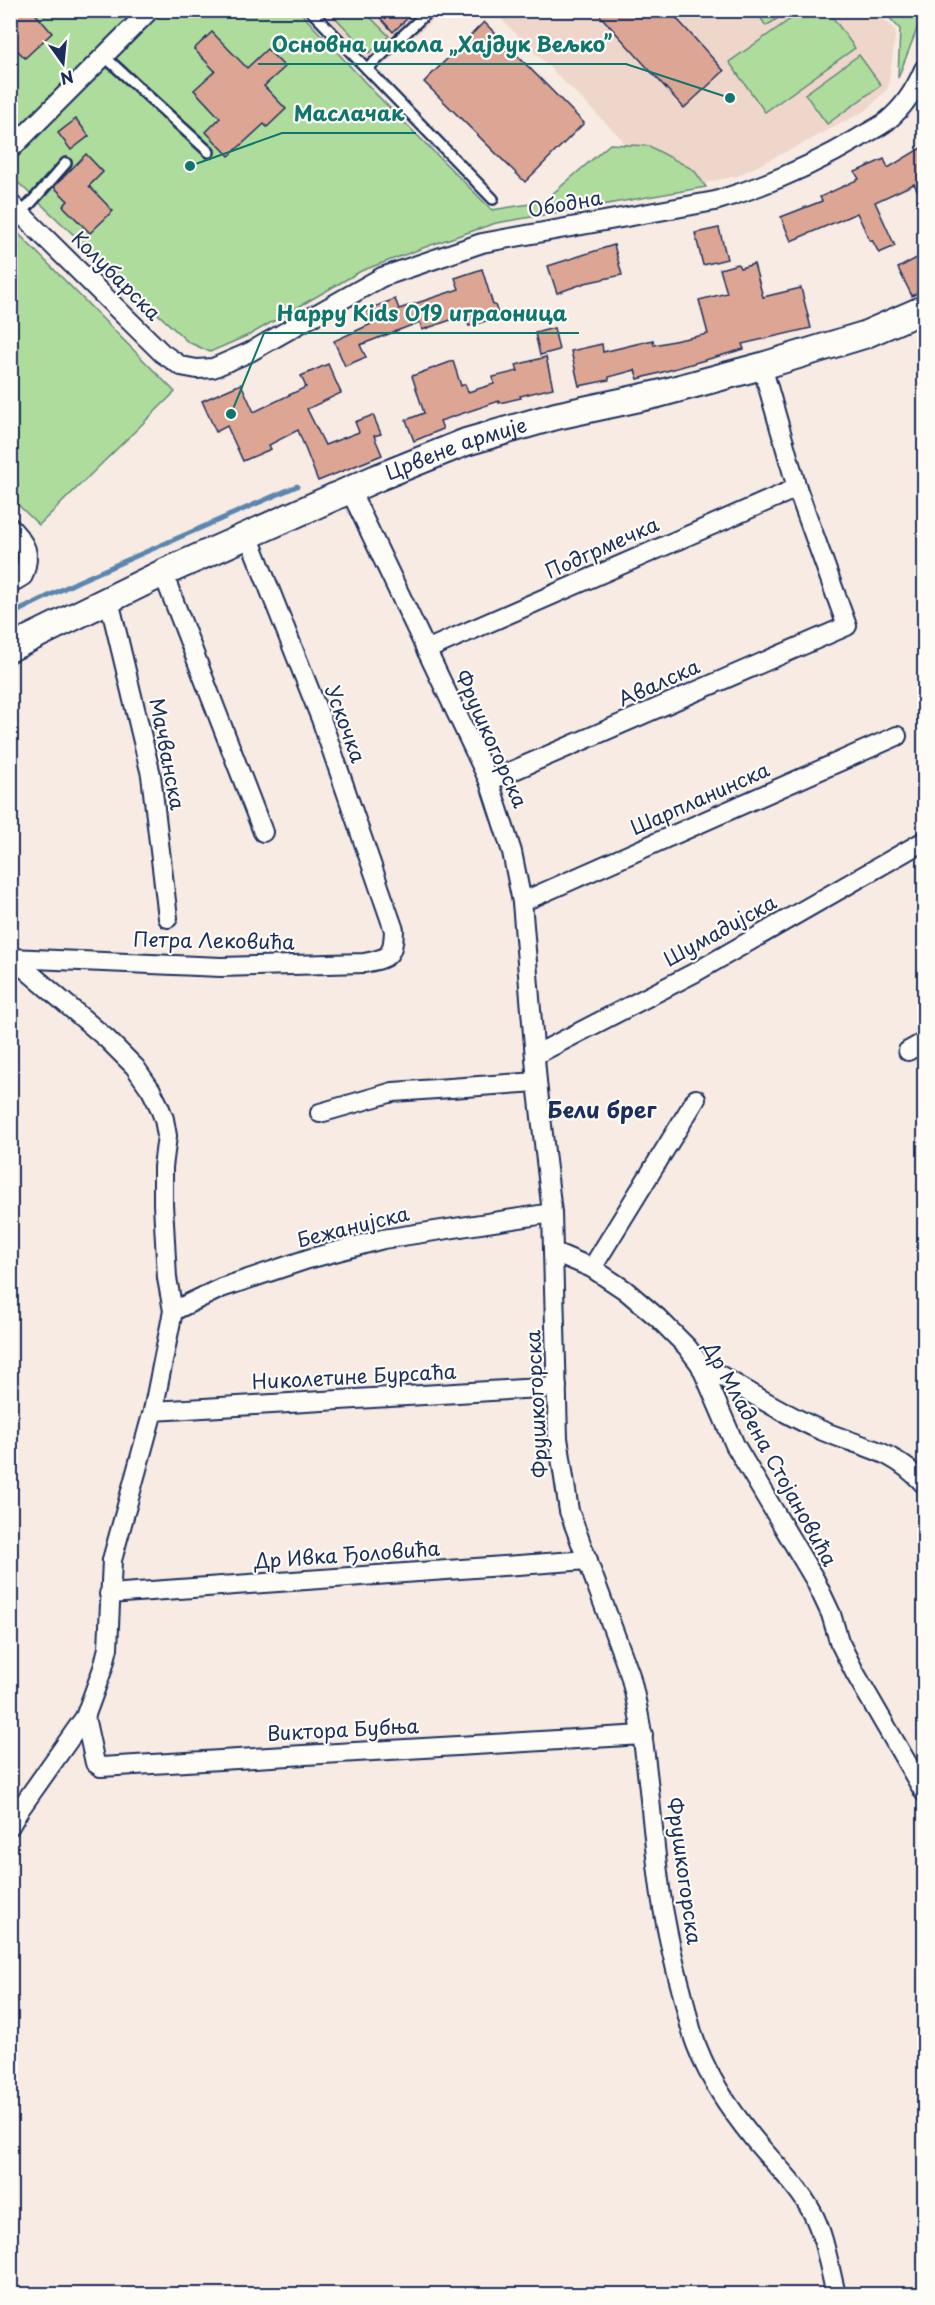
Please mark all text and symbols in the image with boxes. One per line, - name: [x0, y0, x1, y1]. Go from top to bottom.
- callout: Основна школа „Хајдук Вељко”: [258, 25, 626, 64]
- text: Основна школа „Хајдук Вељко”: [272, 27, 613, 59]
- north arrow: [33, 33, 93, 93]
- text: N: [58, 65, 76, 92]
- callout: Маслачак: [282, 94, 416, 133]
- text: Маслачак: [294, 96, 405, 128]
- street label: Ободна: [525, 182, 605, 224]
- street label: Колубарска: [65, 224, 169, 327]
- callout: Happy Kids 019 играоница: [264, 294, 579, 333]
- text: Happy Kids 019 играоница: [277, 296, 568, 328]
- street label: Црвене армије: [380, 409, 530, 487]
- street label: Подгрмечка: [540, 508, 664, 586]
- street label: Авалска: [613, 651, 705, 713]
- street label: Фрушкогорска: [448, 665, 536, 813]
- street label: Ускочка: [318, 681, 374, 767]
- street label: Мачванска: [142, 695, 194, 813]
- street label: Шарпланинска: [625, 754, 775, 842]
- street label: Шумадијска: [658, 886, 782, 974]
- street label: Петра Лековића: [133, 924, 296, 956]
- district label: Бели брег: [548, 1092, 657, 1125]
- street label: Бежанијска: [293, 1197, 413, 1254]
- street label: Фрушкогорска: [517, 1329, 555, 1479]
- street label: Др Младена Стојановића: [696, 1335, 845, 1572]
- street label: Николетине Бурсаћа: [251, 1356, 457, 1396]
- street label: Др Ивка Ђоловића: [252, 1533, 441, 1576]
- street label: Виктора Бубња: [266, 1710, 420, 1748]
- street label: Фрушкогорска: [660, 1795, 710, 1947]

